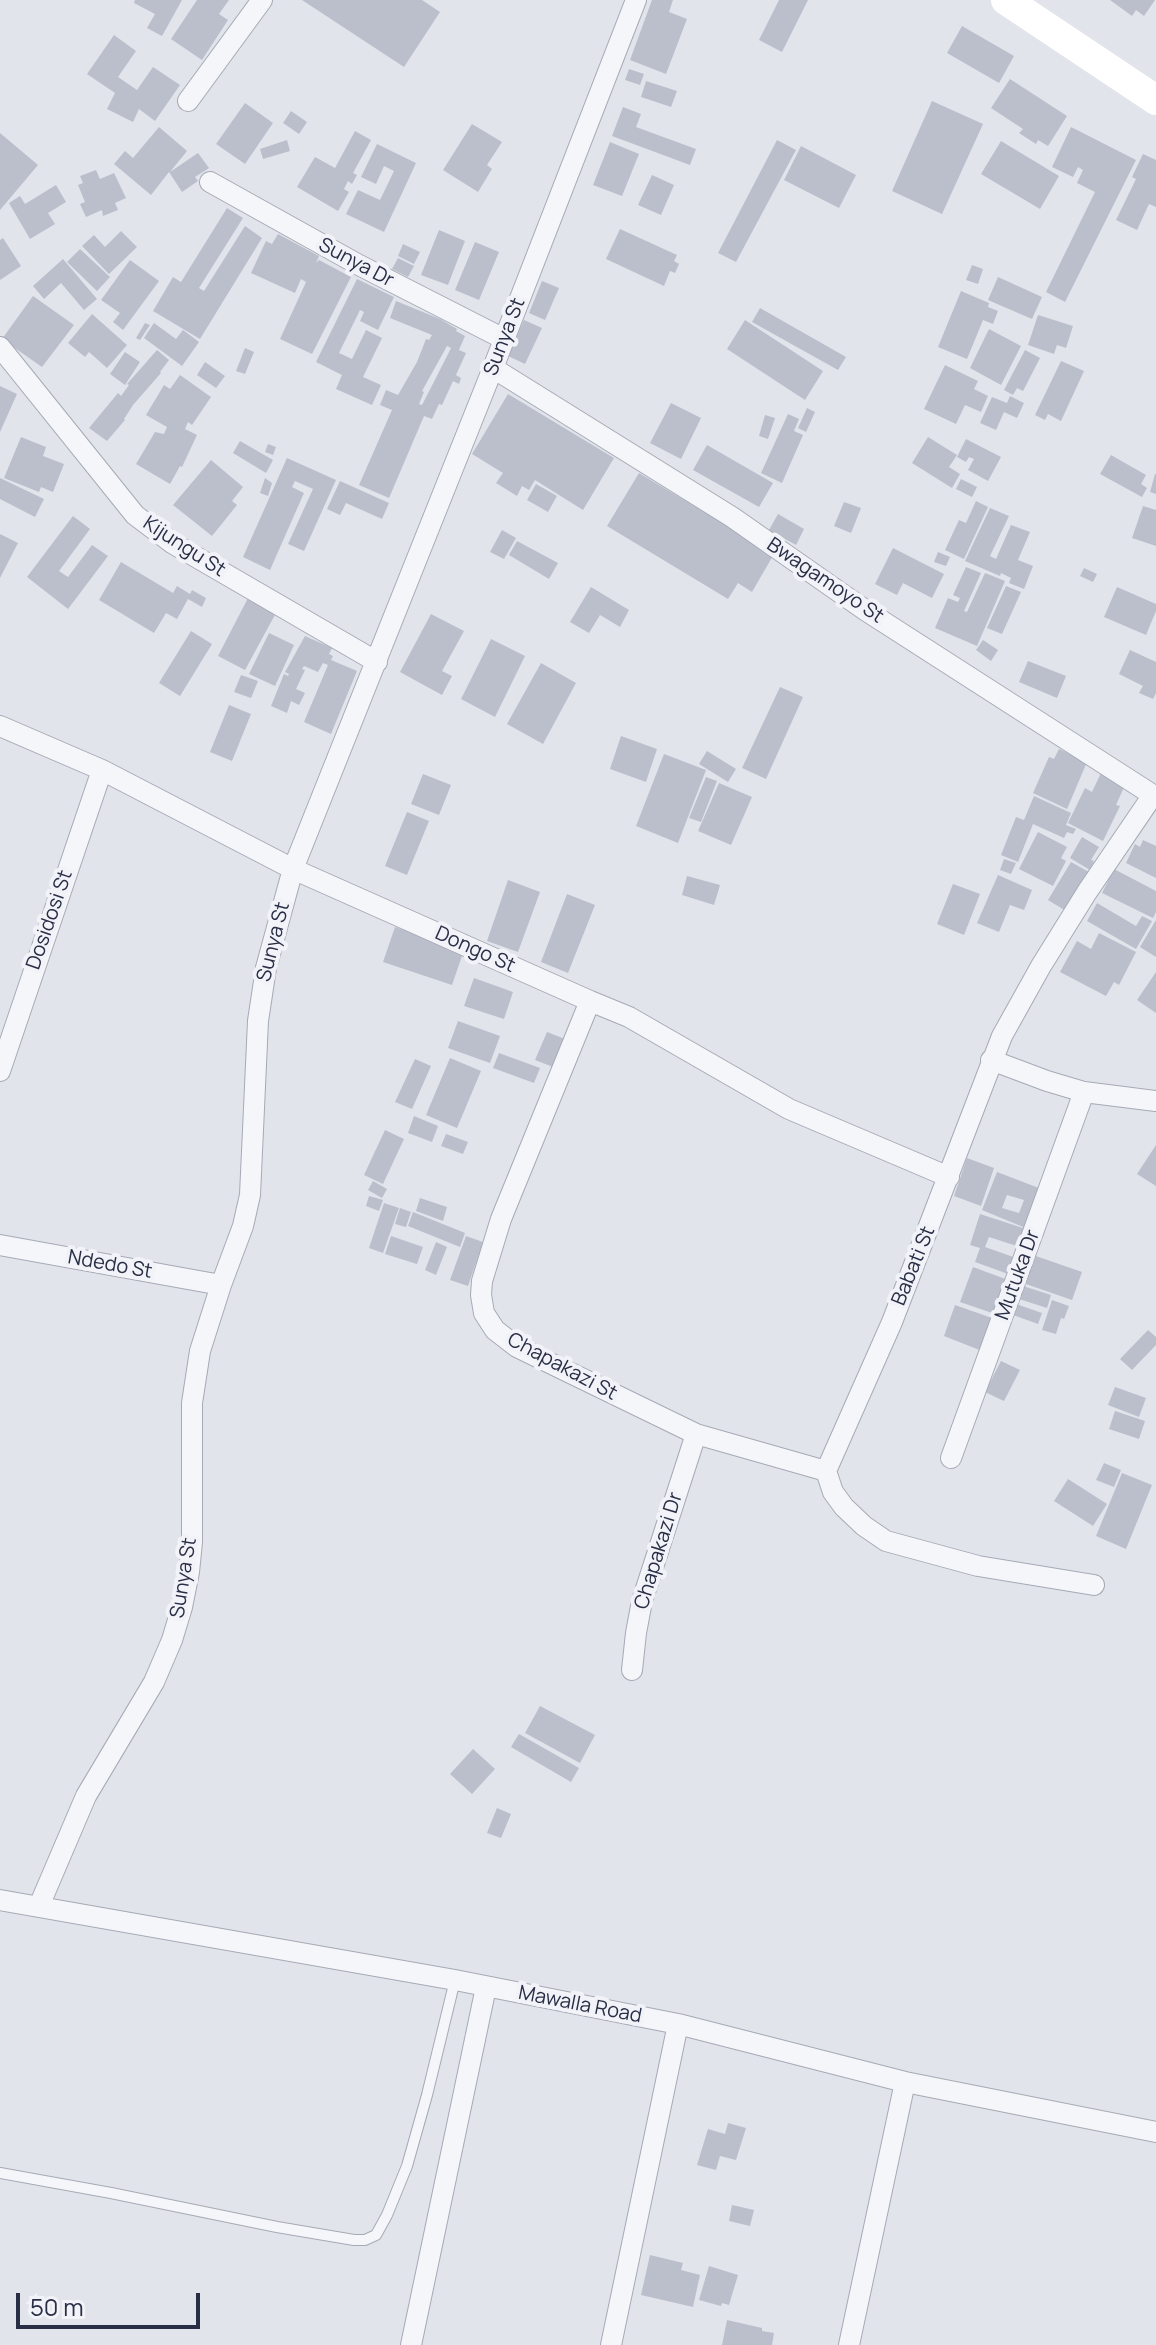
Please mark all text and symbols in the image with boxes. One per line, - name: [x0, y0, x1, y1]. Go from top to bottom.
- street label: Sunya Dr: [314, 233, 398, 293]
- street label: Sunya St: [479, 295, 531, 379]
- street label: Kijungu St: [138, 512, 230, 582]
- street label: Bwagamoyo St: [762, 533, 888, 629]
- street label: Dosidosi St: [22, 867, 78, 973]
- street label: Sunya St: [253, 900, 295, 984]
- street label: Dongo St: [431, 922, 519, 978]
- street label: Babati St: [887, 1223, 941, 1309]
- street label: Mutuka Dr: [991, 1227, 1045, 1323]
- street label: Ndedo St: [66, 1246, 154, 1284]
- street label: Chapakazi St: [503, 1328, 621, 1406]
- street label: Chapakazi Dr: [630, 1490, 688, 1612]
- street label: Sunya St: [166, 1536, 202, 1620]
- street label: Mawalla Road: [516, 1981, 644, 2029]
- scale bar: [20, 2277, 204, 2327]
- text: 50 m: [30, 2290, 84, 2323]

